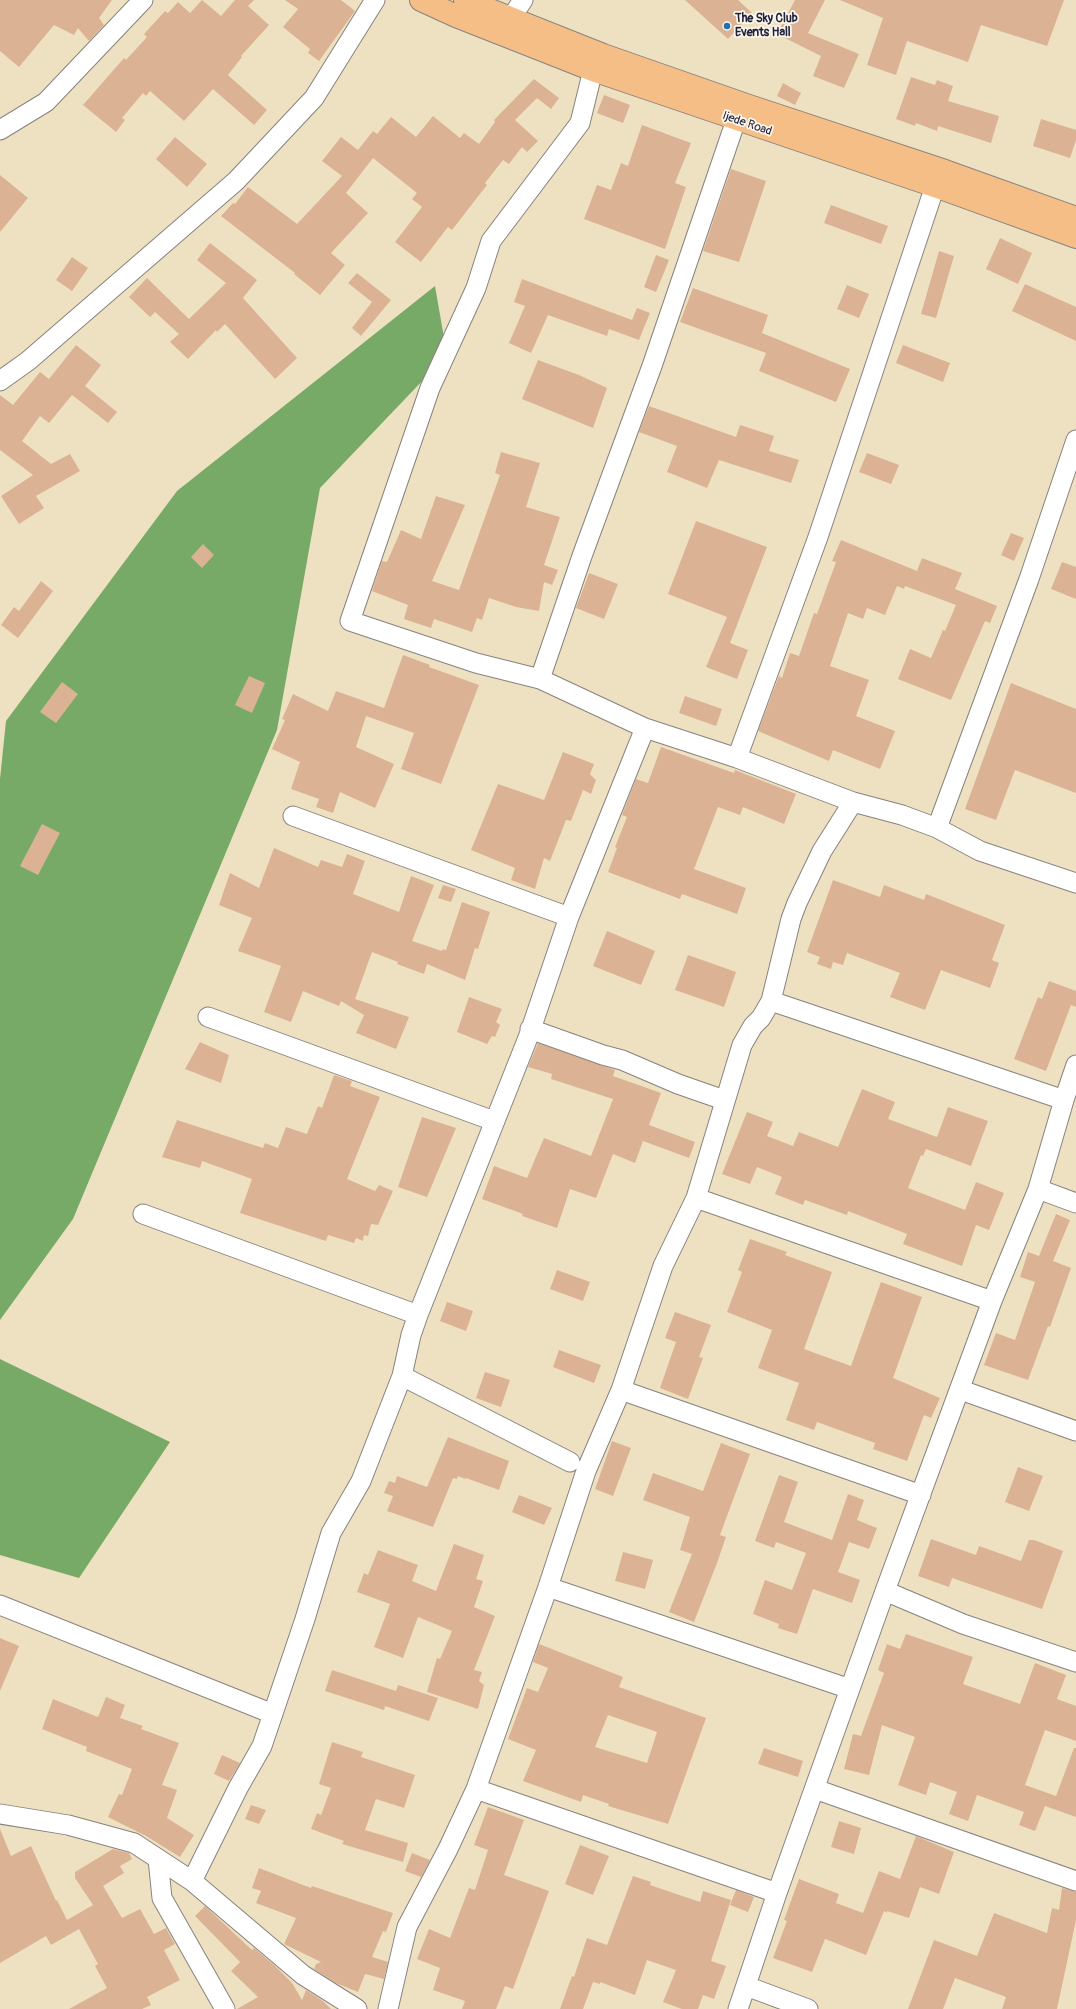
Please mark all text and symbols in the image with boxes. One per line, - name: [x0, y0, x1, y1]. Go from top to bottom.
- place label: The Sky Club Events Hall: [735, 12, 798, 40]
- marker: The Sky Club Events Hall: [722, 21, 732, 31]
- street label: Ijede Road: [720, 109, 774, 139]

